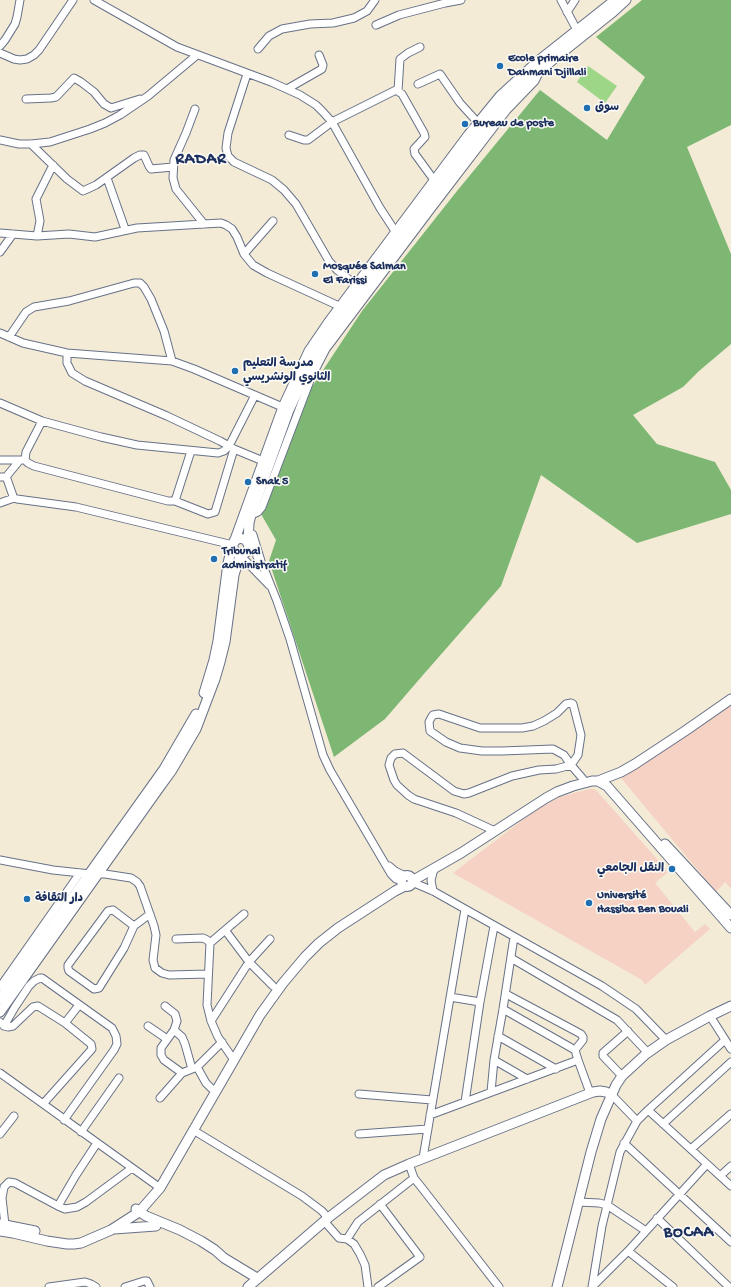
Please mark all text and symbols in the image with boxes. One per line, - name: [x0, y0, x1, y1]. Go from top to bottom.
- place label: Ecole primaire Dahmani Djillali: [508, 52, 586, 80]
- marker: Ecole primaire Dahmani Djillali: [495, 61, 505, 71]
- place label: سوق: [595, 101, 619, 115]
- marker: سوق: [582, 103, 592, 113]
- place label: Bureau de poste: [473, 117, 554, 131]
- marker: Bureau de poste: [460, 119, 470, 129]
- district label: RADAR: [175, 151, 227, 171]
- place label: Mosquée Salman El Farissi: [323, 260, 406, 288]
- marker: Mosquée Salman El Farissi: [310, 269, 320, 279]
- place label: مدرسة التعليم الثانوي الونشريسي: [243, 357, 330, 385]
- marker: مدرسة التعليم الثانوي الونشريسي: [230, 366, 240, 376]
- place label: Snak 5: [256, 475, 288, 489]
- marker: Snak 5: [243, 477, 253, 487]
- place label: Tribunal administratif: [222, 545, 287, 573]
- marker: Tribunal administratif: [209, 554, 219, 564]
- place label: النقل الجامعي: [597, 862, 664, 876]
- marker: النقل الجامعي: [667, 864, 677, 874]
- place label: Université Hassiba Ben Bouali: [597, 889, 689, 917]
- place label: دار الثقافة: [35, 892, 83, 906]
- marker: دار الثقافة: [22, 894, 32, 904]
- marker: Université Hassiba Ben Bouali: [584, 898, 594, 908]
- district label: BOCAA: [664, 1224, 714, 1244]

